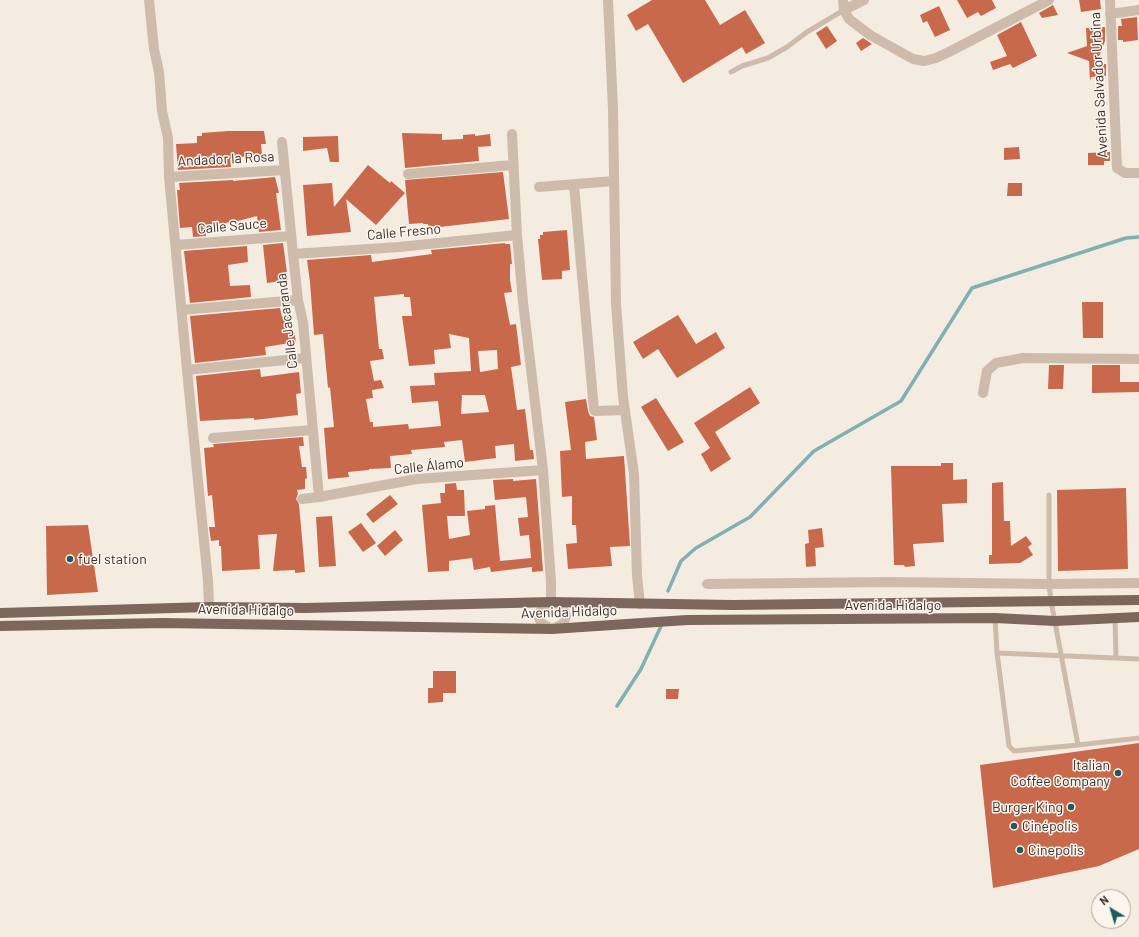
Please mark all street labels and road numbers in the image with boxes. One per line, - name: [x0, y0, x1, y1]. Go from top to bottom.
- street label: Avenida Salvador Urbina: [1087, 12, 1111, 158]
- street label: Andador la Rosa: [177, 148, 275, 170]
- street label: Calle Sauce: [197, 215, 267, 237]
- street label: Calle Fresno: [366, 220, 442, 244]
- street label: Calle Jacaranda: [273, 272, 301, 370]
- street label: Calle Álamo: [393, 454, 465, 478]
- street label: Avenida Hidalgo: [845, 597, 941, 613]
- street label: Avenida Hidalgo: [198, 601, 294, 619]
- street label: Avenida Hidalgo: [520, 602, 618, 622]

